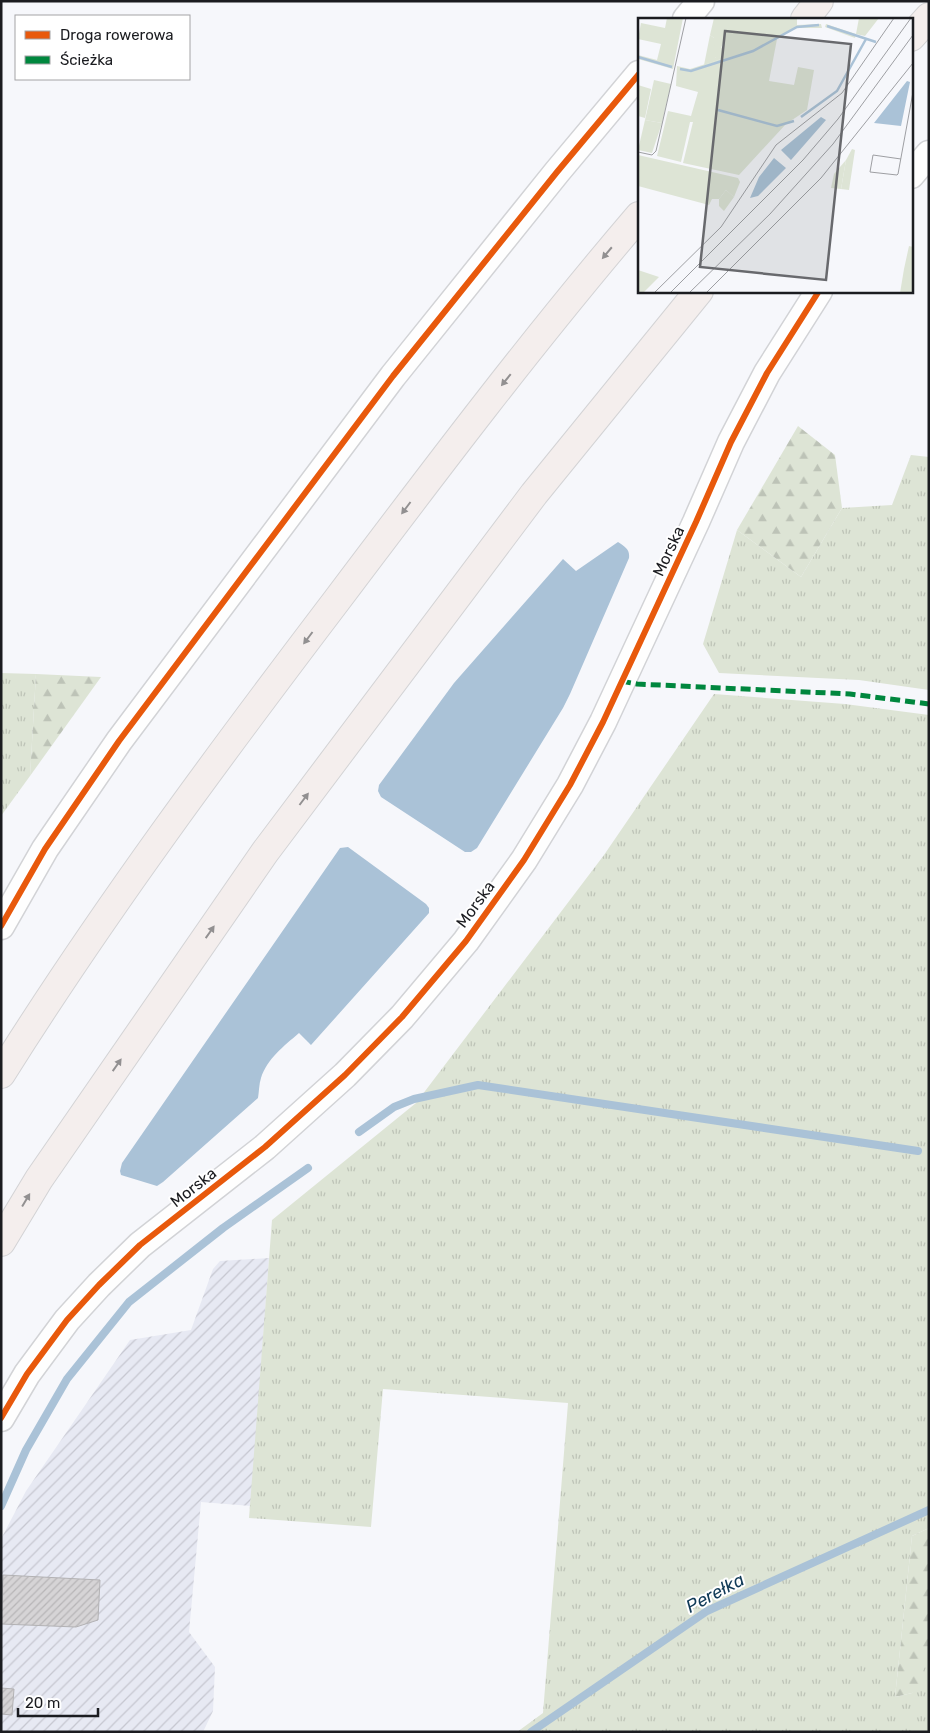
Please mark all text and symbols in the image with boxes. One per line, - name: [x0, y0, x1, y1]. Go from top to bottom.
- legend: [15, 15, 190, 80]
- inset map: [638, 18, 912, 292]
- text: Droga rowerowa: [60, 26, 174, 44]
- text: Ścieżka: [60, 51, 113, 69]
- one-way arrow: [602, 246, 613, 259]
- one-way arrow: [500, 373, 511, 386]
- one-way arrow: [401, 501, 411, 515]
- street label: Morska: [649, 523, 688, 579]
- one-way arrow: [303, 631, 313, 645]
- one-way arrow: [299, 792, 309, 806]
- street label: Morska: [452, 877, 499, 931]
- one-way arrow: [205, 925, 215, 938]
- one-way arrow: [112, 1058, 122, 1072]
- street label: Morska: [167, 1164, 220, 1211]
- one-way arrow: [22, 1193, 31, 1206]
- water label: Perełka: [682, 1568, 748, 1618]
- scale bar: [18, 1686, 98, 1718]
- text: 20 m: [25, 1694, 60, 1712]

